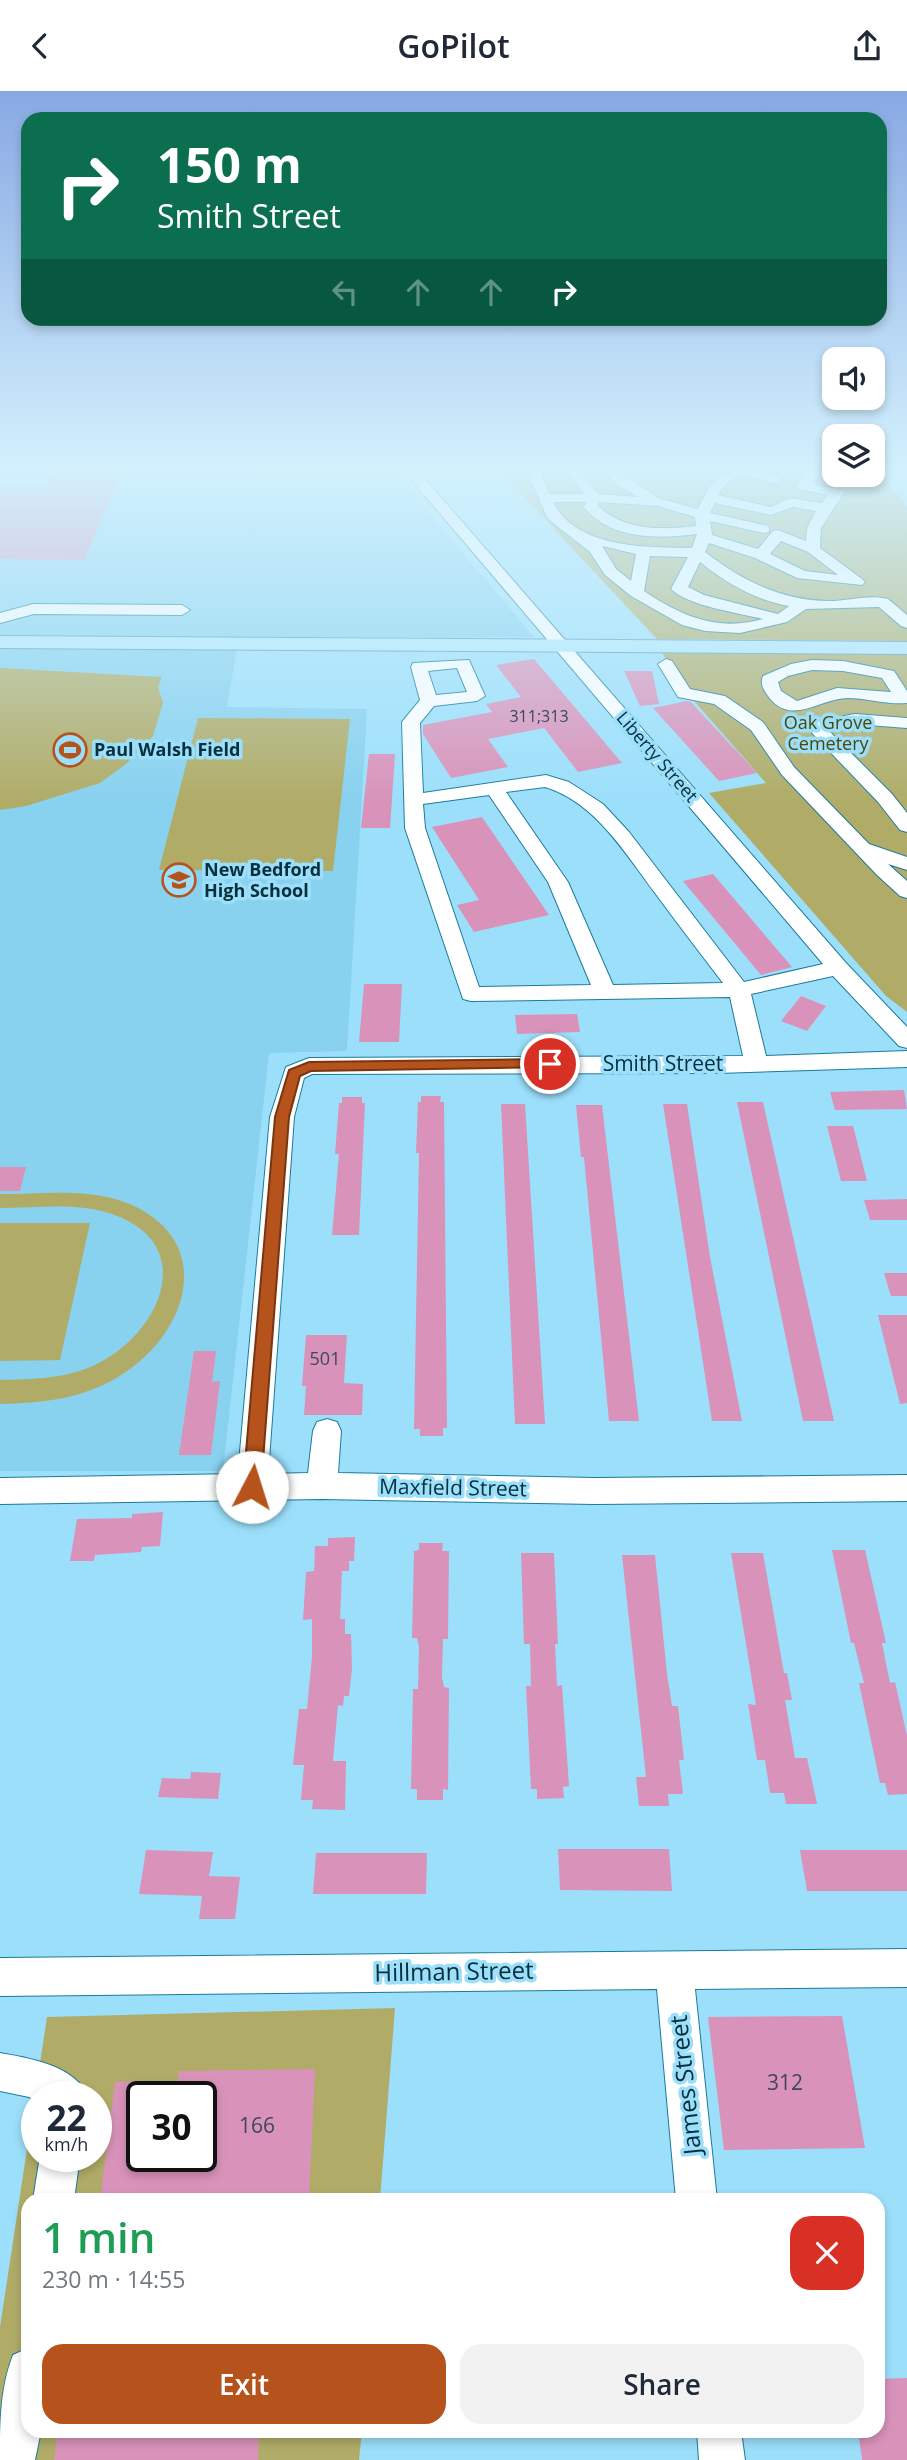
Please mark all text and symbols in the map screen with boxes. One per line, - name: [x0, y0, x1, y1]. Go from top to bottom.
- text: GoPilot: [397, 24, 510, 67]
- icon: back: [21, 27, 59, 65]
- icon: share: [848, 27, 886, 65]
- text: 150 m: [157, 131, 302, 197]
- icon: right: [42, 140, 133, 231]
- text: Smith Street: [157, 194, 341, 237]
- icon: left: [326, 273, 364, 311]
- icon: ahead: [399, 273, 437, 311]
- icon: ahead: [472, 273, 510, 311]
- icon: right: [545, 273, 583, 311]
- map controls: [822, 347, 885, 487]
- button: sound: [822, 347, 885, 410]
- button: layers: [822, 424, 885, 487]
- house number: 311;313: [509, 705, 569, 727]
- street label: Liberty Street: [612, 706, 704, 807]
- park label: Oak Grove Cemetery: [784, 710, 872, 755]
- sports icon: Paul Walsh Field: [51, 731, 89, 769]
- place label: Paul Walsh Field: [94, 737, 240, 761]
- place label: New Bedford High School: [204, 857, 321, 902]
- school or university icon: New Bedford High School: [160, 861, 198, 899]
- pin: [520, 1034, 580, 1094]
- icon: arrive: [531, 1045, 569, 1083]
- street label: Smith Street: [603, 1049, 723, 1077]
- house number: 501: [310, 1346, 340, 1370]
- position arrow: [215, 1450, 289, 1524]
- street label: Maxfield Street: [379, 1472, 527, 1502]
- street label: Hillman Street: [374, 1953, 534, 1988]
- street label: James Street: [661, 2014, 708, 2159]
- house number: 312: [767, 2068, 803, 2096]
- speed limit sign: 30: [126, 2081, 217, 2172]
- text: 22: [46, 2094, 87, 2141]
- house number: 166: [239, 2111, 275, 2139]
- text: km/h: [45, 2132, 88, 2156]
- text: 1 min: [42, 2208, 155, 2265]
- button: close: [790, 2216, 864, 2290]
- text: 230 m · 14:55: [42, 2263, 185, 2295]
- button: Exit: [42, 2344, 446, 2424]
- button: Share: [460, 2344, 864, 2424]

